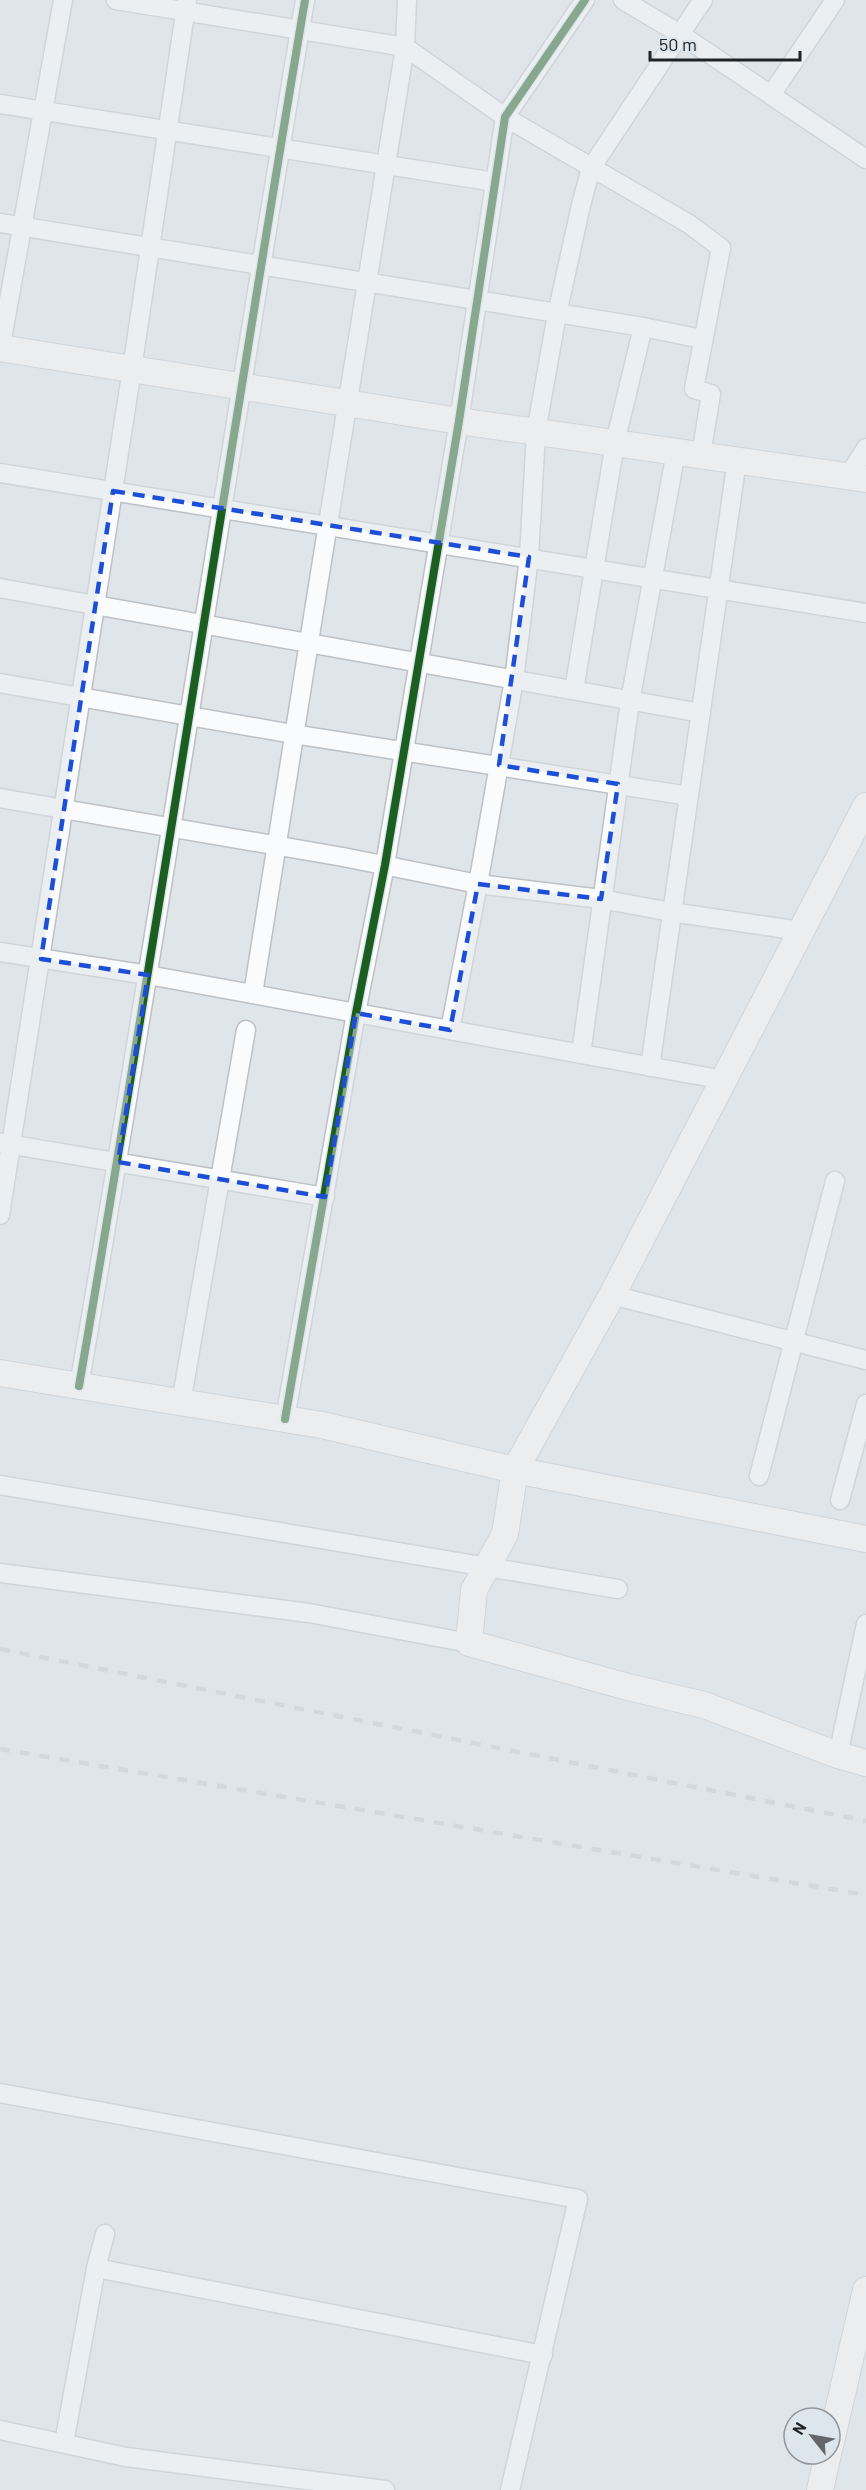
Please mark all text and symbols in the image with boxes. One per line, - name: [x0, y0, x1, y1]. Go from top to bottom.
- scale bar: [650, 24, 800, 62]
- text: 50 m: [659, 33, 697, 55]
- north arrow: [782, 2406, 842, 2466]
- text: N: [788, 2419, 810, 2437]

